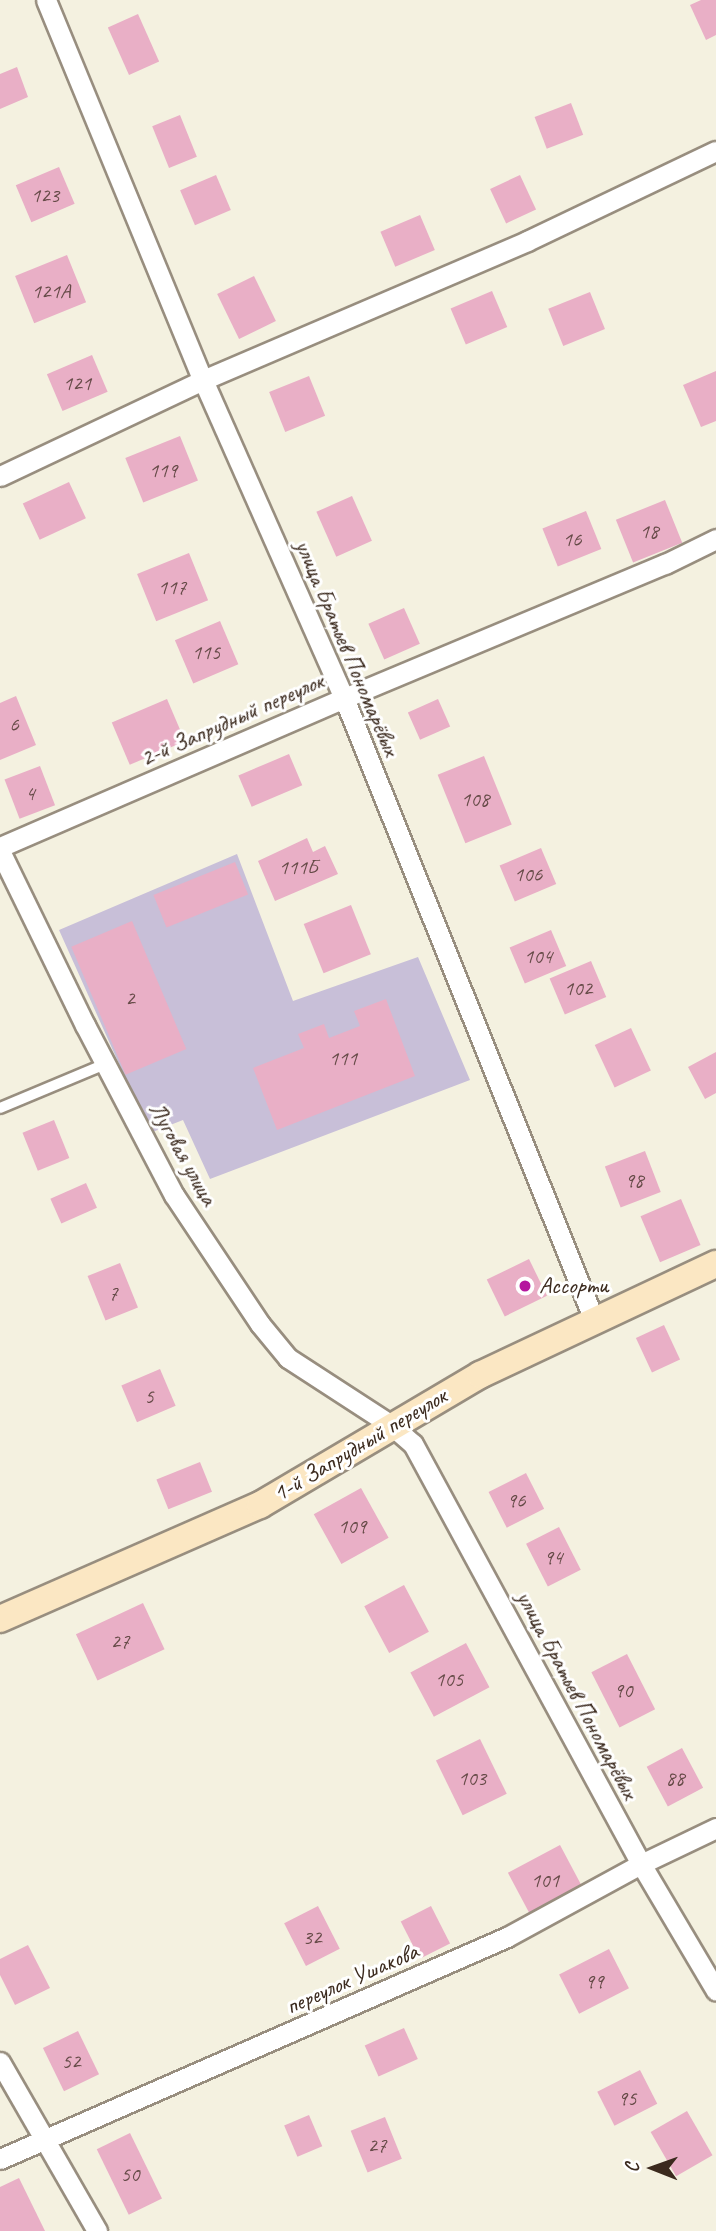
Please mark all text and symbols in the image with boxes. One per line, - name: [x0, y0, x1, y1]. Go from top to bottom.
- house number: 123: [31, 182, 59, 208]
- house number: 121А: [32, 278, 70, 304]
- house number: 121: [63, 370, 91, 396]
- house number: 119: [149, 457, 177, 483]
- house number: 18: [640, 518, 658, 544]
- house number: 16: [563, 526, 581, 552]
- street label: улица Братьев Пономарёвых: [288, 534, 406, 762]
- house number: 117: [158, 574, 186, 600]
- house number: 115: [192, 639, 220, 665]
- street label: 2-й Запрудный переулок: [136, 667, 328, 773]
- house number: 6: [9, 711, 19, 737]
- house number: 4: [25, 780, 35, 806]
- house number: 108: [461, 786, 489, 812]
- house number: 111Б: [278, 854, 318, 880]
- house number: 106: [514, 861, 542, 887]
- house number: 104: [524, 943, 552, 969]
- house number: 102: [564, 975, 592, 1001]
- house number: 2: [125, 985, 135, 1011]
- house number: 111: [329, 1045, 357, 1071]
- street label: Луговая улица: [142, 1097, 224, 1211]
- house number: 98: [625, 1167, 643, 1193]
- place label: Ассорти: [539, 1272, 608, 1300]
- marker: Ассорти: [517, 1278, 533, 1294]
- house number: 7: [108, 1280, 118, 1306]
- street label: 1-й Запрудный переулок: [268, 1382, 452, 1508]
- house number: 5: [144, 1383, 154, 1409]
- house number: 96: [507, 1487, 525, 1513]
- house number: 109: [338, 1513, 366, 1539]
- house number: 94: [544, 1544, 562, 1570]
- street label: улица Братьев Пономарёвых: [509, 1584, 645, 1806]
- house number: 27: [111, 1628, 129, 1654]
- house number: 105: [435, 1666, 463, 1692]
- house number: 90: [614, 1677, 632, 1703]
- house number: 103: [458, 1765, 486, 1791]
- house number: 88: [666, 1765, 684, 1791]
- house number: 101: [531, 1867, 559, 1893]
- house number: 32: [303, 1924, 321, 1950]
- street label: переулок Ушакова: [281, 1937, 423, 2021]
- house number: 99: [585, 1968, 603, 1994]
- house number: 52: [62, 2048, 80, 2074]
- house number: 95: [618, 2085, 636, 2111]
- house number: 27: [368, 2132, 386, 2158]
- north arrow: [618, 2133, 688, 2203]
- house number: 50: [121, 2161, 139, 2187]
- text: С: [620, 2163, 644, 2173]

